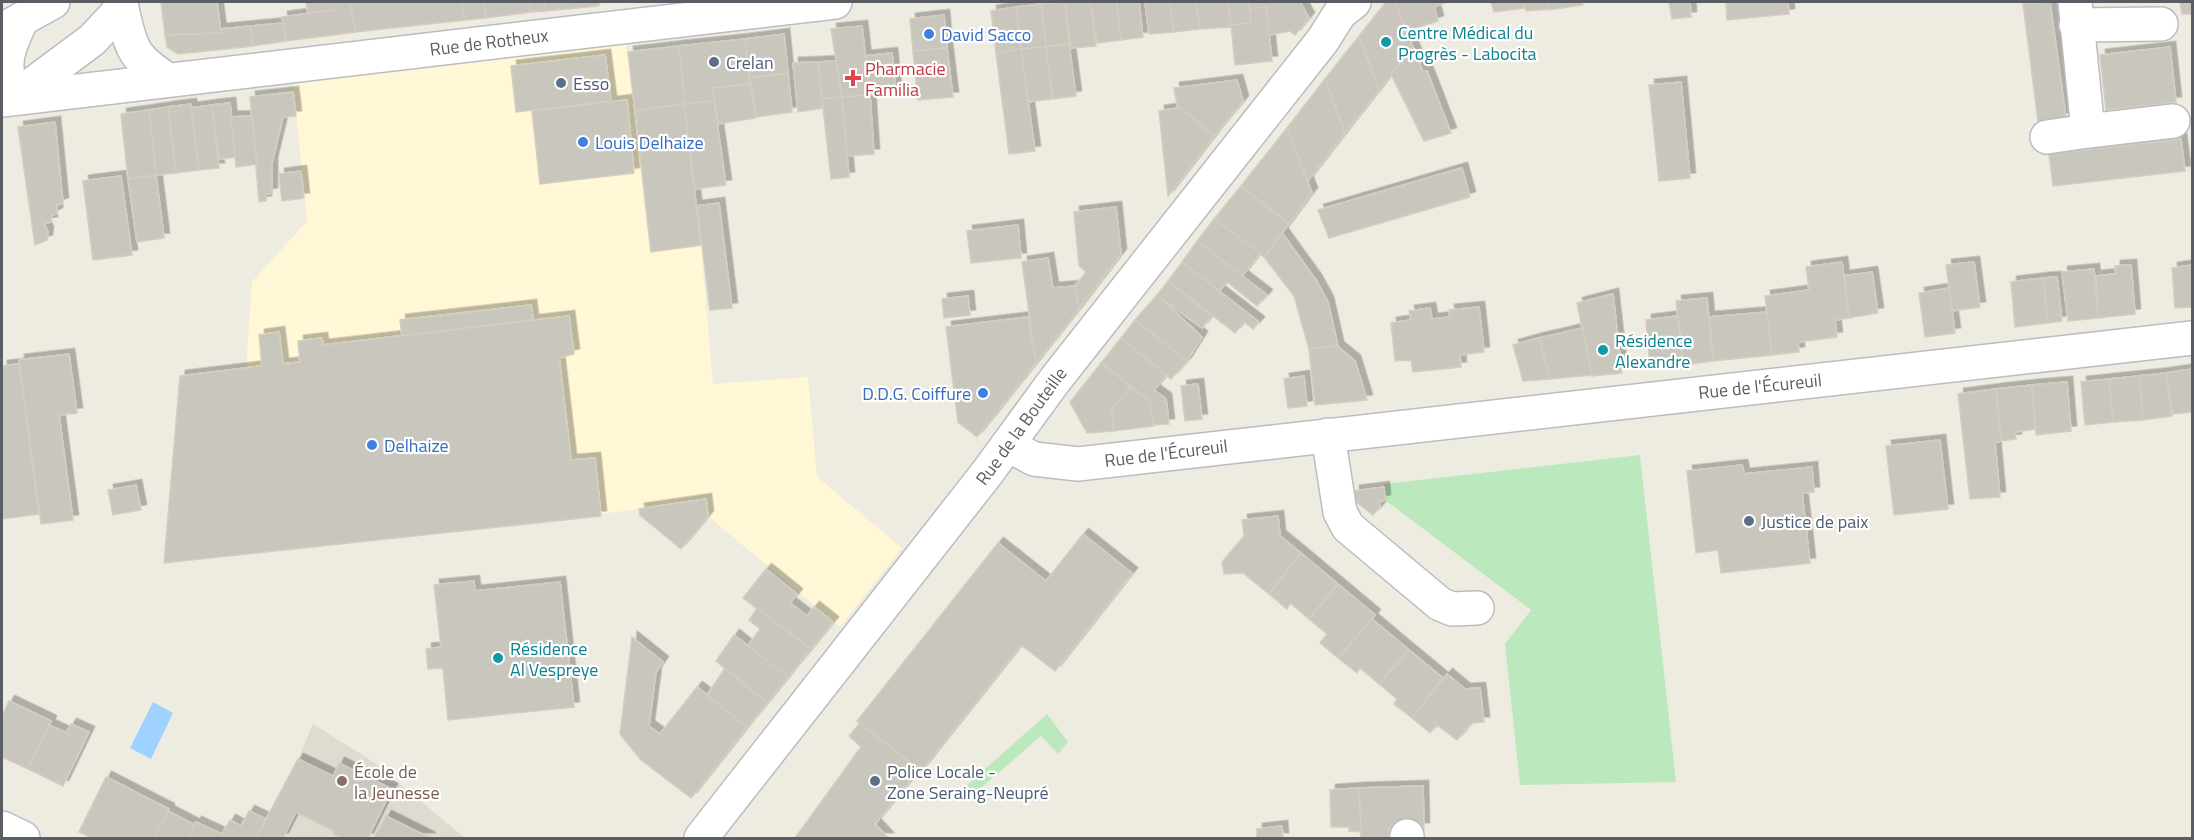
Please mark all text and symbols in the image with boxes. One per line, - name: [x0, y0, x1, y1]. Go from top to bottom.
- place label: Centre Médical du Progrès - Labocita: [1398, 19, 1537, 67]
- street label: Rue de Rotheux: [428, 21, 550, 63]
- place label: David Sacco: [941, 21, 1031, 48]
- marker: David Sacco: [922, 27, 936, 41]
- marker: Centre Médical du Progrès - Labocita: [1379, 35, 1393, 49]
- place label: Crelan: [726, 49, 774, 76]
- marker: Crelan: [707, 55, 721, 69]
- place label: Pharmacie Familia: [865, 55, 946, 103]
- place label: Esso: [573, 70, 609, 97]
- marker: Pharmacie Familia: [846, 71, 860, 85]
- marker: Esso: [554, 76, 568, 90]
- place label: Louis Delhaize: [595, 129, 704, 156]
- marker: Louis Delhaize: [576, 135, 590, 149]
- place label: Résidence Alexandre: [1615, 327, 1692, 375]
- marker: Résidence Alexandre: [1596, 343, 1610, 357]
- street label: Rue de la Bouteille: [969, 361, 1073, 491]
- street label: Rue de l'Écureuil: [1697, 366, 1823, 406]
- place label: D.D.G. Coiffure: [862, 380, 971, 407]
- marker: D.D.G. Coiffure: [976, 386, 990, 400]
- place label: Delhaize: [384, 432, 449, 459]
- street label: Rue de l'Écureuil: [1103, 432, 1229, 474]
- marker: Delhaize: [365, 438, 379, 452]
- place label: Justice de paix: [1761, 508, 1868, 535]
- marker: Justice de paix: [1742, 514, 1756, 528]
- place label: Résidence Al Vespreye: [510, 635, 598, 683]
- marker: Résidence Al Vespreye: [491, 651, 505, 665]
- place label: École de la Jeunesse: [354, 758, 439, 806]
- place label: Police Locale - Zone Seraing-Neupré: [887, 758, 1049, 806]
- marker: École de la Jeunesse: [335, 774, 349, 788]
- marker: Police Locale - Zone Seraing-Neupré: [868, 774, 882, 788]

